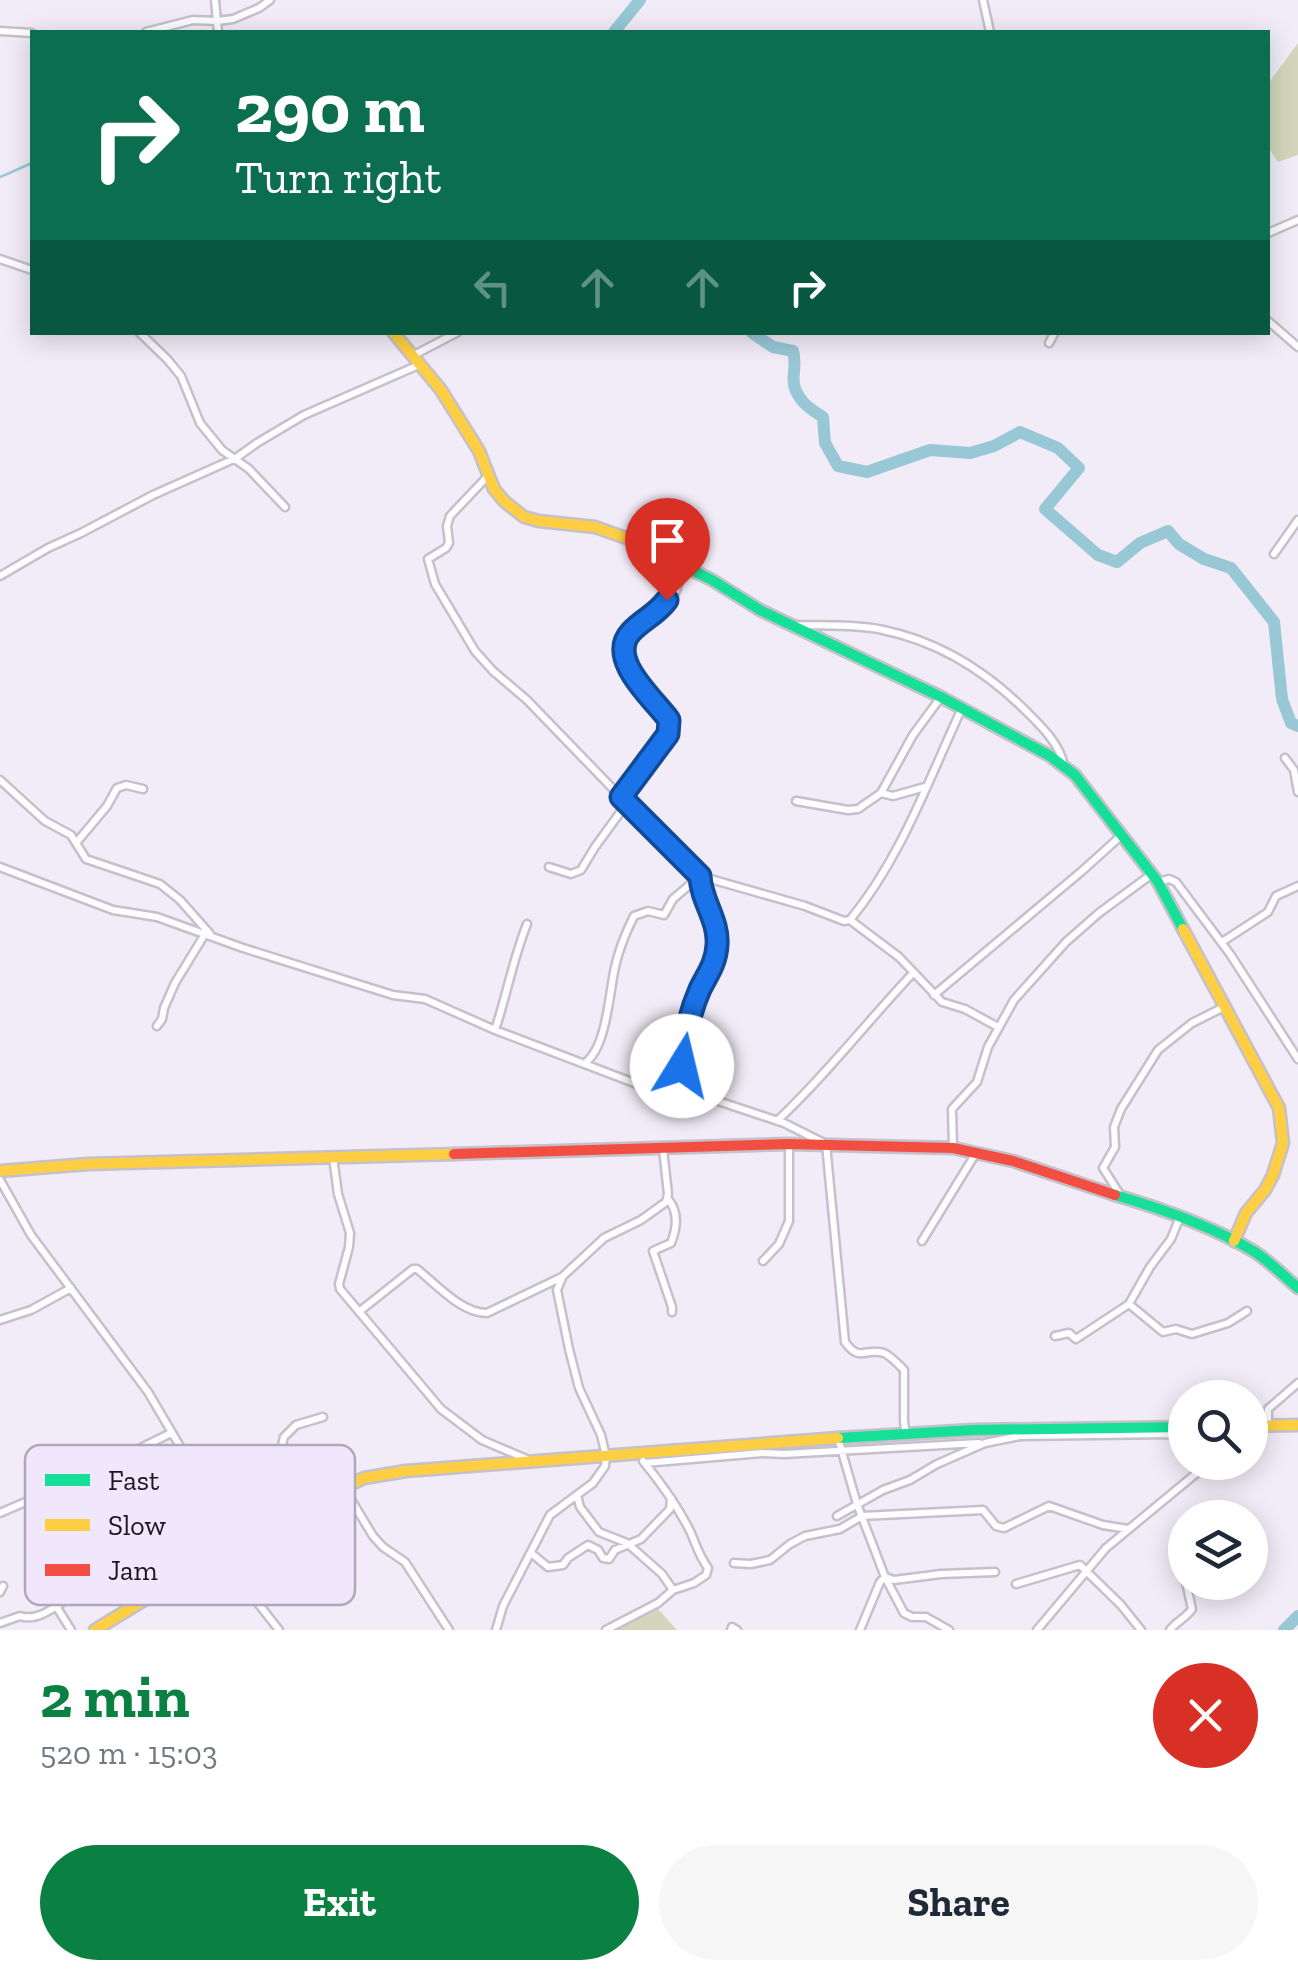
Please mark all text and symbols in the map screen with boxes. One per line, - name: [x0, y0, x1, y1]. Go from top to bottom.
- text: 290 m: [235, 66, 425, 150]
- icon: right: [70, 70, 200, 200]
- text: Turn right: [235, 151, 441, 205]
- icon: left: [465, 260, 520, 315]
- icon: ahead: [570, 260, 625, 315]
- icon: ahead: [675, 260, 730, 315]
- icon: right: [780, 260, 835, 315]
- pin: [625, 498, 710, 601]
- icon: arrive: [640, 513, 695, 568]
- position arrow: [630, 1014, 734, 1118]
- map controls: [1168, 1380, 1268, 1600]
- button: search: [1168, 1380, 1268, 1480]
- legend: [25, 1445, 355, 1605]
- text: Fast: [108, 1464, 160, 1497]
- button: layers: [1168, 1500, 1268, 1600]
- text: Slow: [108, 1509, 166, 1542]
- text: Jam: [108, 1554, 158, 1587]
- text: 2 min: [40, 1660, 190, 1732]
- button: close: [1153, 1663, 1258, 1768]
- text: 520 m · 15:03: [40, 1734, 218, 1772]
- button: Exit: [40, 1845, 639, 1960]
- button: Share: [659, 1845, 1258, 1960]

